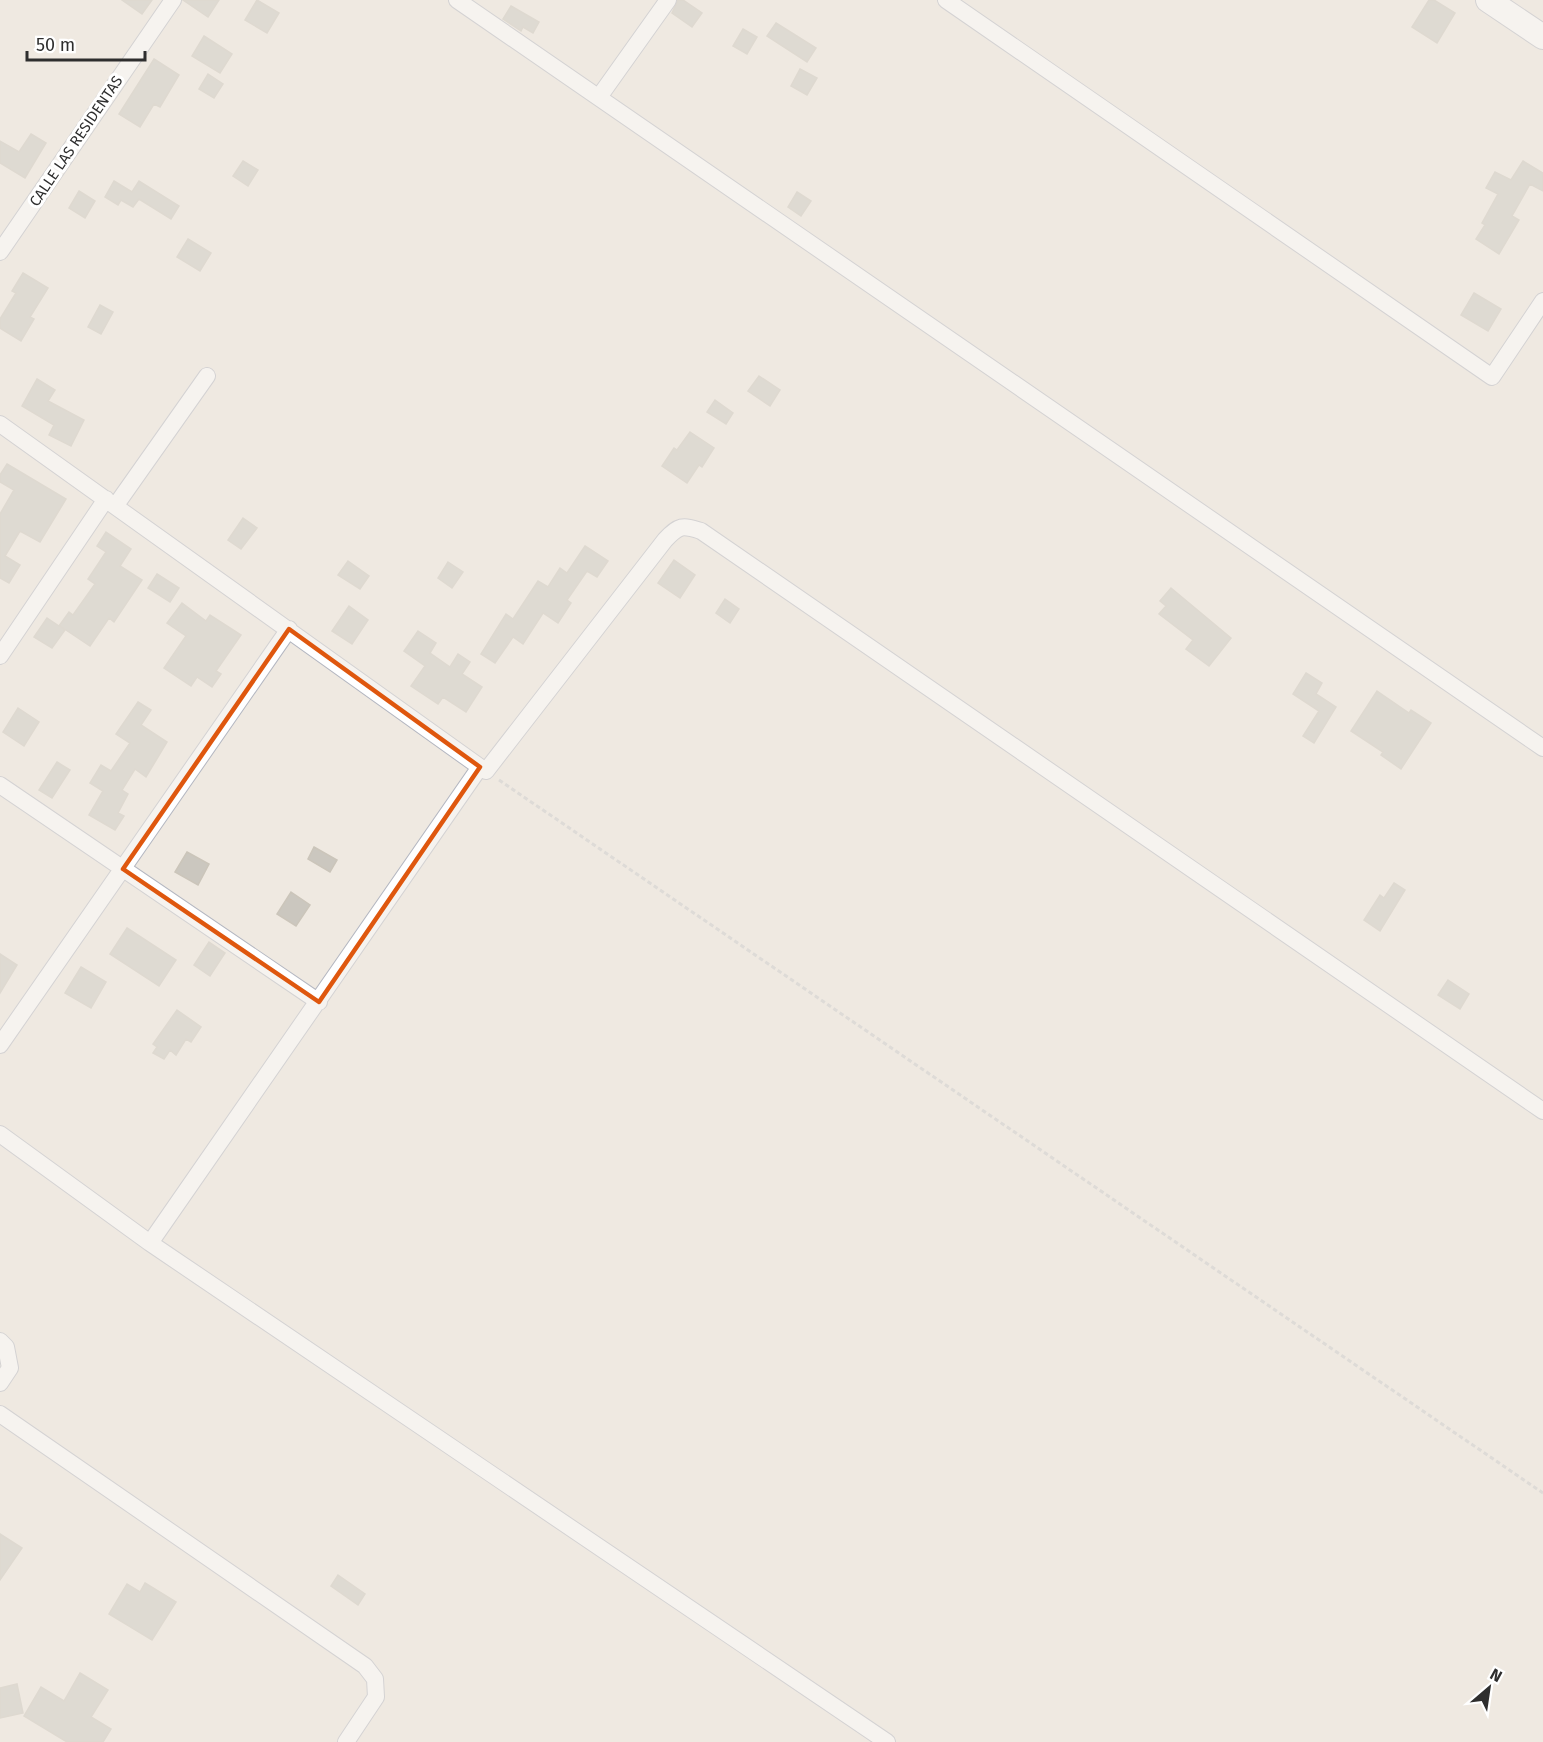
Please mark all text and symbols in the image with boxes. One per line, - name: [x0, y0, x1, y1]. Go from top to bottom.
- scale bar: [27, 24, 146, 62]
- text: 50 m: [36, 34, 75, 56]
- street label: CALLE LAS RESIDENTAS: [26, 72, 126, 210]
- north arrow: [1459, 1658, 1519, 1718]
- text: N: [1487, 1664, 1505, 1686]

